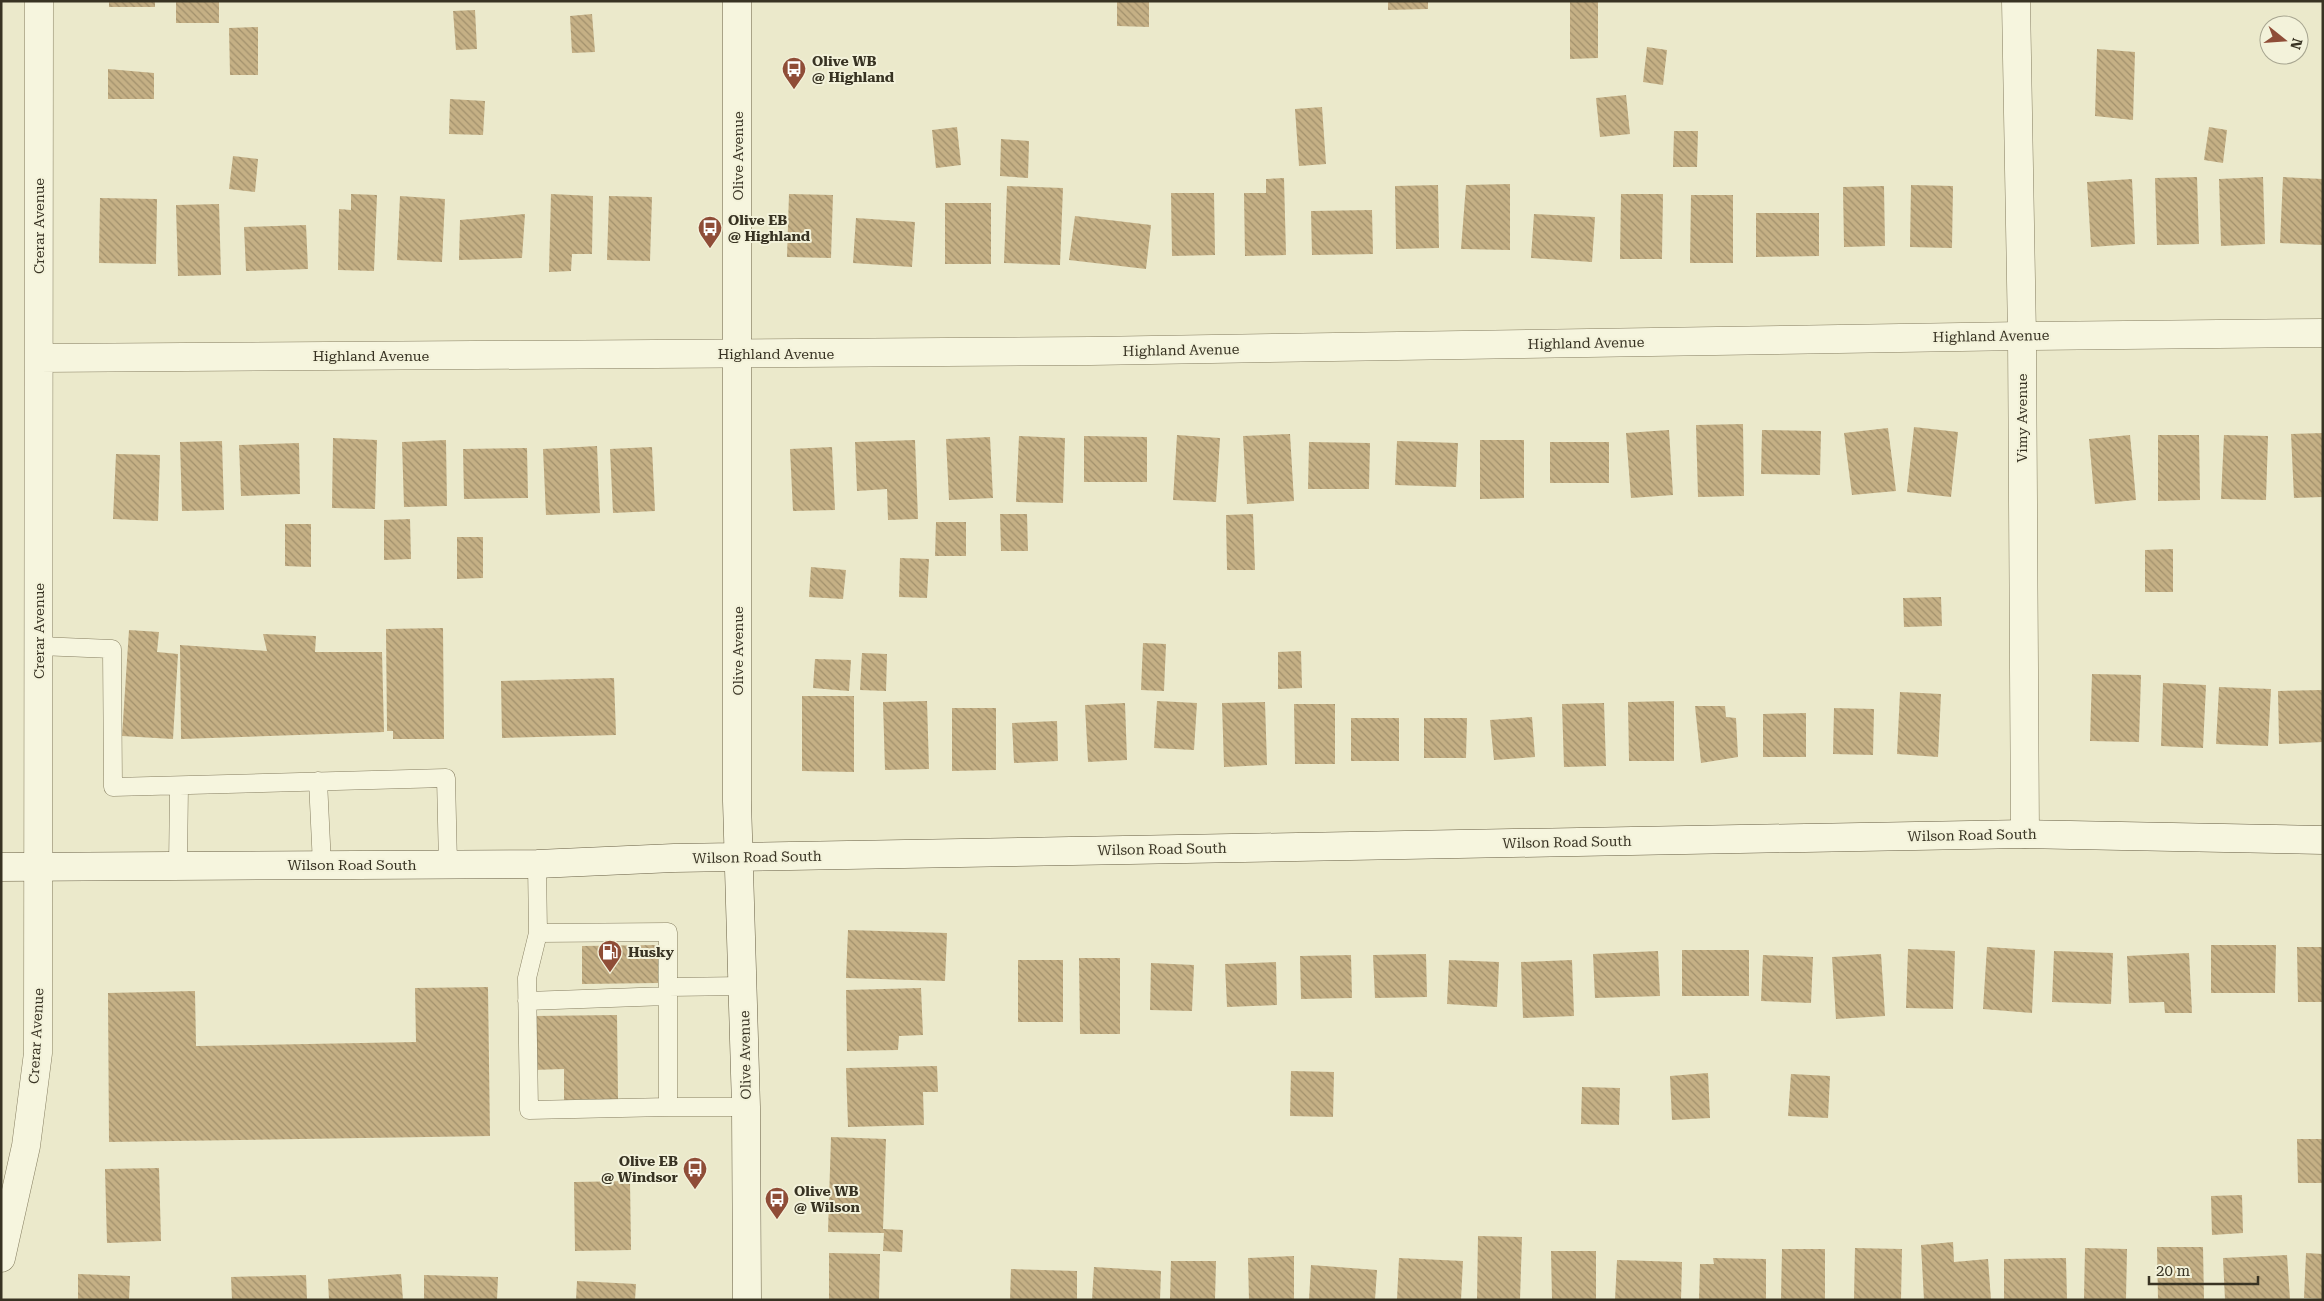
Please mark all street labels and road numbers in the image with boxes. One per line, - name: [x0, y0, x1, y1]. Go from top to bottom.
- street label: Olive Avenue: [730, 111, 746, 201]
- street label: Crerar Avenue: [31, 178, 47, 274]
- street label: Highland Avenue: [1933, 327, 2050, 345]
- street label: Highland Avenue: [1528, 334, 1645, 352]
- street label: Highland Avenue: [1123, 341, 1240, 359]
- street label: Highland Avenue: [718, 346, 835, 362]
- street label: Highland Avenue: [313, 348, 430, 364]
- street label: Vimy Avenue: [2014, 373, 2030, 462]
- street label: Crerar Avenue: [31, 583, 47, 679]
- street label: Olive Avenue: [730, 606, 746, 696]
- street label: Wilson Road South: [1907, 826, 2037, 844]
- street label: Wilson Road South: [1502, 833, 1632, 851]
- street label: Wilson Road South: [1097, 840, 1227, 858]
- street label: Wilson Road South: [692, 848, 822, 866]
- street label: Wilson Road South: [287, 857, 417, 873]
- street label: Crerar Avenue: [25, 987, 47, 1084]
- street label: Olive Avenue: [736, 1010, 754, 1100]

